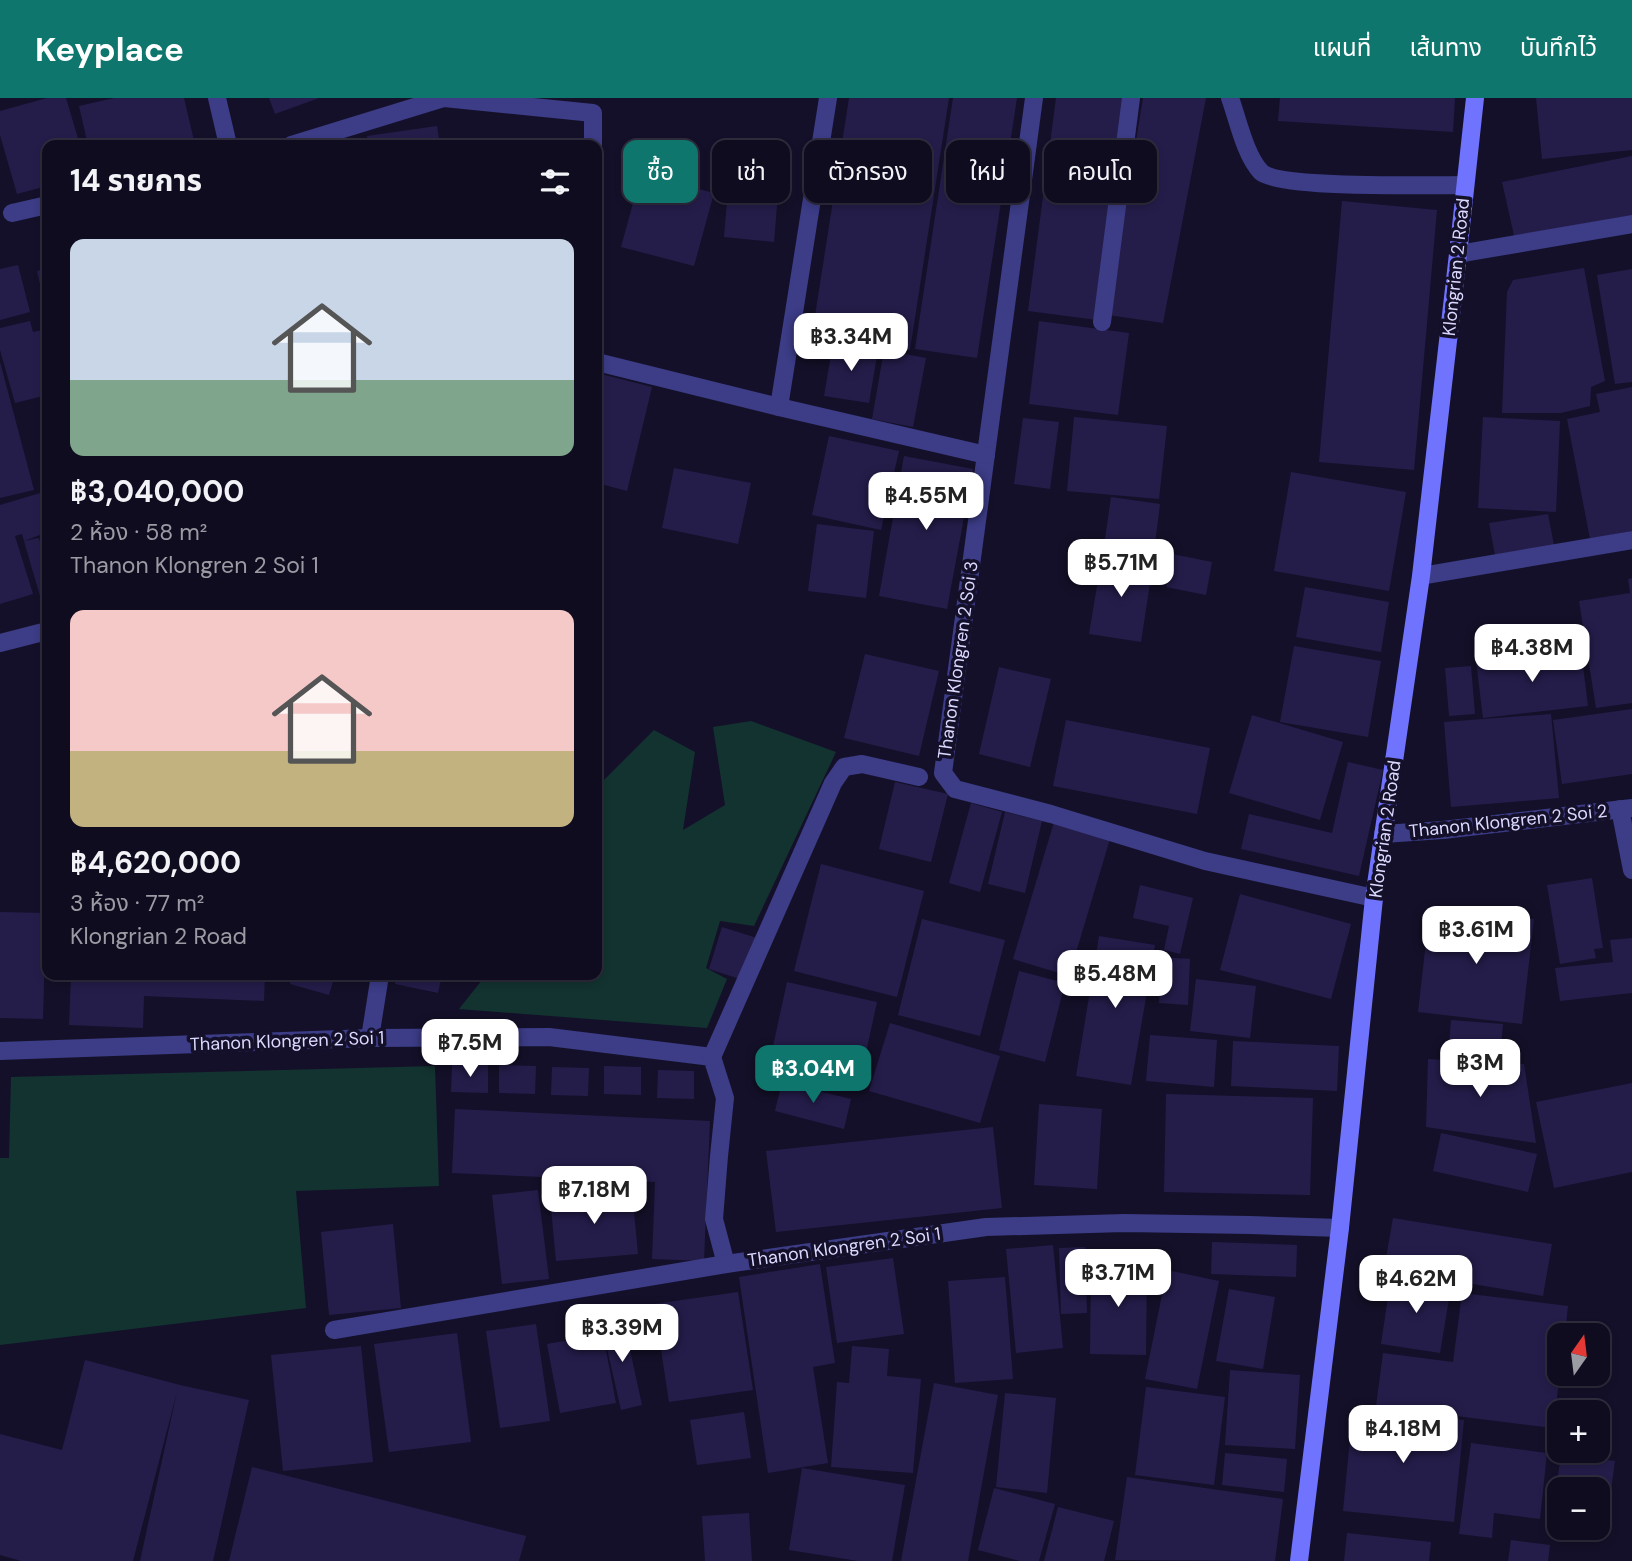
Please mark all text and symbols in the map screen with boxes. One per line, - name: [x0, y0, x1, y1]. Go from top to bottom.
- text: Keyplace: [35, 28, 184, 71]
- text: แผนที่: [1313, 32, 1371, 63]
- text: เส้นทาง: [1409, 32, 1482, 63]
- text: บันทึกไว้: [1520, 32, 1597, 63]
- chip: ซื้อ: [623, 140, 698, 203]
- chip: เช่า: [712, 140, 790, 203]
- chip: ตัวกรอง: [804, 140, 932, 203]
- chip: ใหม่: [946, 140, 1030, 203]
- chip: คอนโด: [1044, 140, 1157, 203]
- text: 14 รายการ: [70, 161, 202, 200]
- icon: filters: [536, 163, 574, 201]
- street label: Klongrian 2 Road: [1437, 197, 1475, 337]
- icon: home: [259, 285, 385, 411]
- pin: ฿3.34M: [794, 314, 908, 373]
- text: ฿3.34M: [810, 321, 892, 351]
- text: ฿3,040,000: [70, 472, 244, 511]
- pin: ฿4.55M: [869, 472, 983, 532]
- text: ฿4.55M: [884, 480, 968, 510]
- text: 2 ห้อง · 58 m²: [70, 517, 207, 547]
- pin: ฿5.71M: [1064, 540, 1178, 599]
- text: ฿5.71M: [1084, 547, 1158, 577]
- text: Thanon Klongren 2 Soi 1: [70, 550, 319, 580]
- street label: Thanon Klongren 2 Soi 3: [932, 559, 984, 761]
- pin: ฿4.38M: [1475, 624, 1589, 684]
- text: ฿4.38M: [1491, 632, 1573, 662]
- icon: home: [259, 656, 385, 782]
- street label: Klongrian 2 Road: [1363, 759, 1407, 899]
- street label: Thanon Klongren 2 Soi 2: [1408, 799, 1608, 843]
- text: ฿4,620,000: [70, 843, 241, 882]
- text: 3 ห้อง · 77 m²: [70, 888, 204, 918]
- pin: ฿3.61M: [1419, 906, 1533, 966]
- text: ฿3.61M: [1438, 914, 1514, 944]
- text: Klongrian 2 Road: [70, 921, 247, 951]
- pin: ฿5.48M: [1058, 950, 1172, 1010]
- text: ฿5.48M: [1073, 958, 1157, 988]
- pin: ฿7.5M: [421, 1020, 519, 1079]
- street label: Thanon Klongren 2 Soi 1: [189, 1026, 385, 1056]
- text: ฿7.5M: [438, 1027, 502, 1057]
- pin: ฿3M: [1446, 1040, 1514, 1099]
- pin: ฿3.04M: [756, 1046, 870, 1105]
- text: ฿3M: [1456, 1047, 1504, 1077]
- text: ฿3.04M: [771, 1053, 855, 1083]
- pin: ฿7.18M: [537, 1166, 651, 1226]
- text: ฿7.18M: [558, 1174, 630, 1204]
- street label: Thanon Klongren 2 Soi 1: [746, 1222, 942, 1272]
- pin: ฿3.71M: [1061, 1250, 1175, 1309]
- pin: ฿4.62M: [1359, 1256, 1473, 1315]
- text: ฿3.71M: [1081, 1257, 1155, 1287]
- text: ฿4.62M: [1375, 1263, 1457, 1293]
- pin: ฿3.39M: [565, 1304, 679, 1364]
- text: ฿3.39M: [581, 1312, 663, 1342]
- north arrow: [1547, 1323, 1610, 1386]
- map controls: [1547, 1323, 1610, 1540]
- button: +: [1547, 1400, 1610, 1463]
- pin: ฿4.18M: [1346, 1406, 1460, 1465]
- text: ฿4.18M: [1365, 1413, 1441, 1443]
- button: −: [1547, 1477, 1610, 1540]

